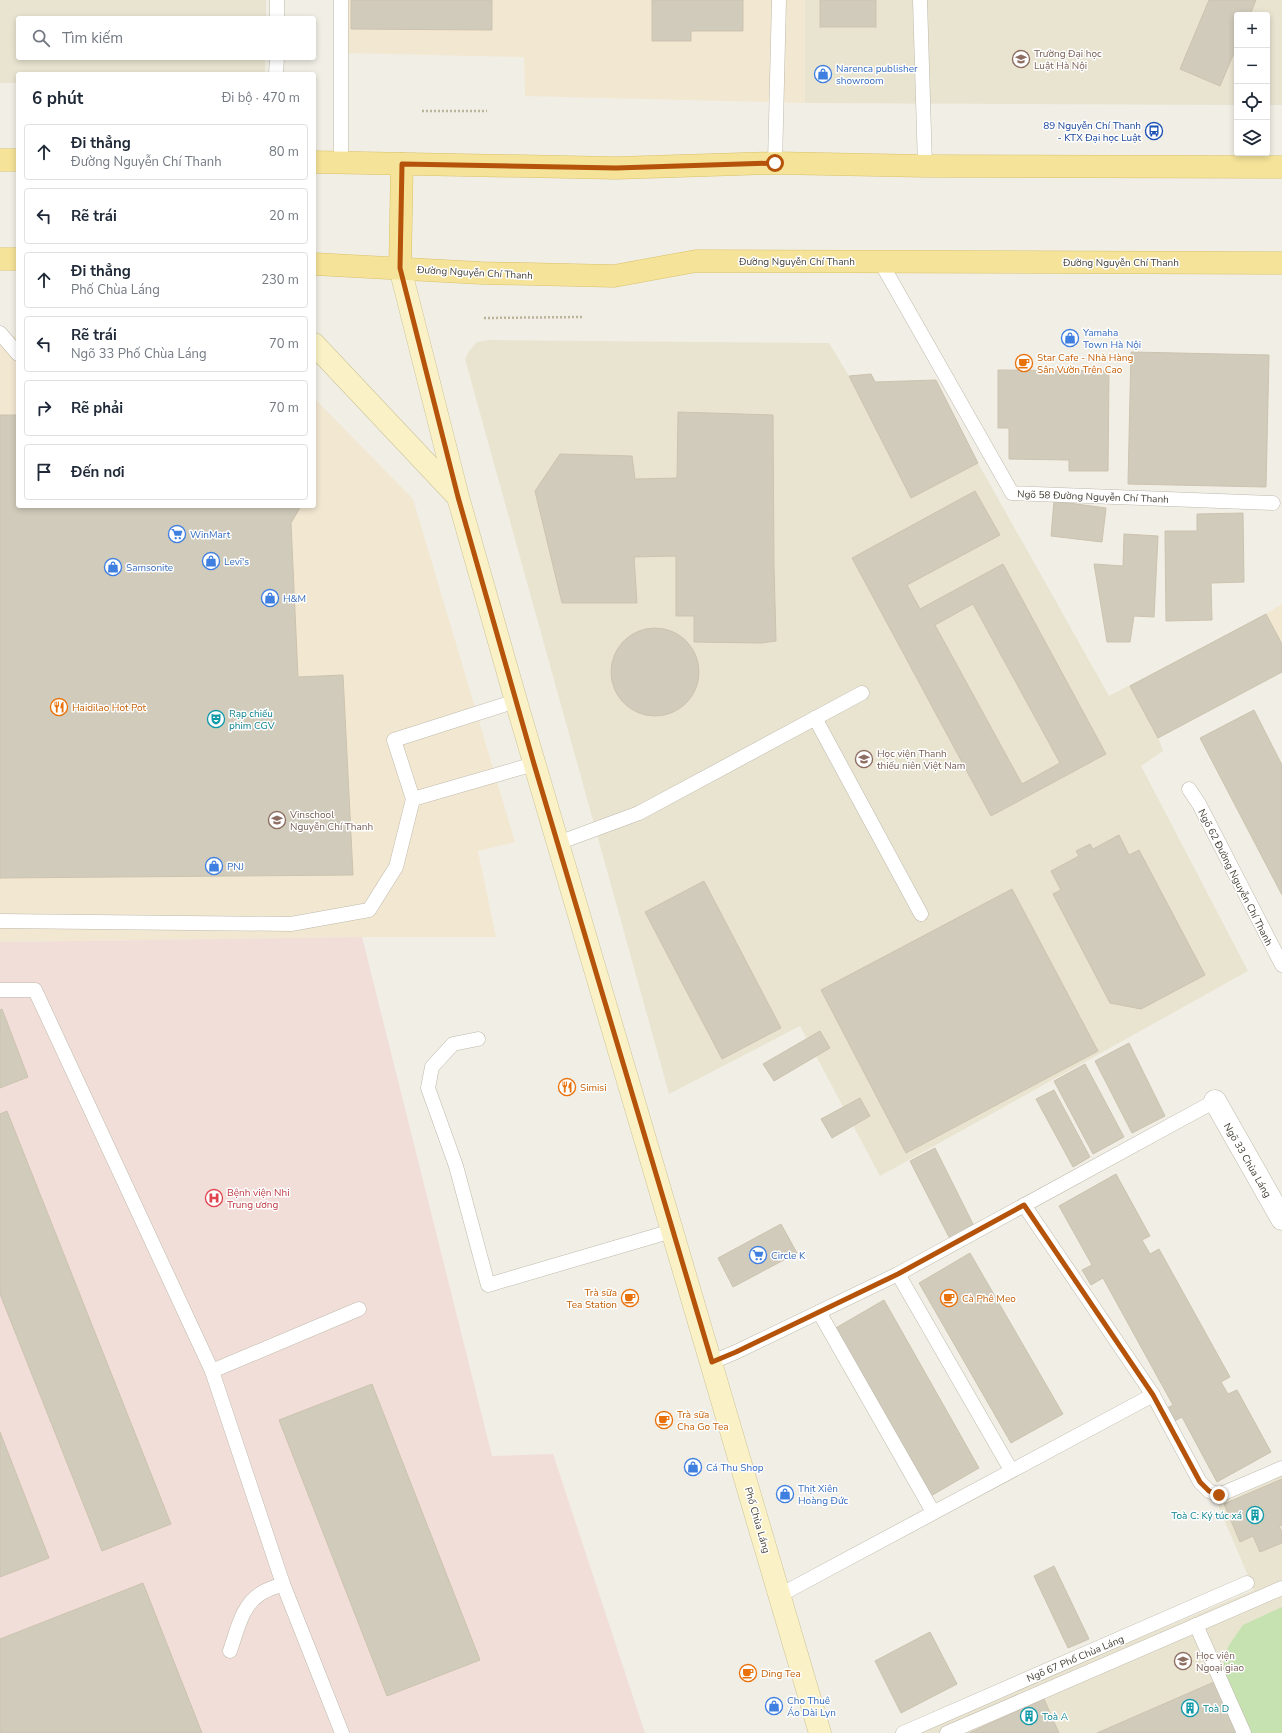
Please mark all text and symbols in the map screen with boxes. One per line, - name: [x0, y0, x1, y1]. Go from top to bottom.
- map controls: [1234, 12, 1270, 156]
- button: +: [1234, 12, 1270, 48]
- search box: [16, 16, 316, 60]
- icon: search: [30, 27, 52, 49]
- text: Tìm kiếm: [62, 28, 123, 48]
- place label: Trường Đại học Luật Hà Nội: [1034, 47, 1102, 73]
- button: −: [1234, 48, 1270, 84]
- school or university icon: Trường Đại học Luật Hà Nội: [1011, 49, 1031, 69]
- place label: Narenca publisher showroom: [836, 62, 918, 88]
- shop icon: Narenca publisher showroom: [813, 64, 833, 84]
- button: locate: [1234, 84, 1270, 120]
- text: 6 phút: [32, 87, 83, 110]
- text: Đi bộ · 470 m: [222, 89, 300, 107]
- place label: 89 Nguyễn Chí Thanh - KTX Đại học Luật: [1043, 119, 1141, 145]
- button: layers: [1234, 120, 1270, 156]
- bus stop icon: 89 Nguyễn Chí Thanh - KTX Đại học Luật: [1144, 121, 1164, 141]
- text: Đi thẳng: [71, 133, 131, 153]
- icon: ahead: [33, 141, 55, 163]
- text: 80 m: [269, 143, 299, 161]
- text: Đường Nguyễn Chí Thanh: [71, 153, 222, 171]
- route start: [766, 154, 784, 172]
- icon: left: [33, 205, 55, 227]
- text: Rẽ trái: [71, 206, 117, 226]
- text: 20 m: [269, 207, 299, 225]
- street label: Đường Nguyễn Chí Thanh: [738, 255, 855, 269]
- street label: Đường Nguyễn Chí Thanh: [1062, 256, 1179, 270]
- text: Đi thẳng: [71, 261, 131, 281]
- street label: Đường Nguyễn Chí Thanh: [416, 263, 533, 283]
- icon: ahead: [33, 269, 55, 291]
- text: 230 m: [261, 271, 299, 289]
- text: Phố Chùa Láng: [71, 281, 160, 299]
- text: Rẽ trái: [71, 325, 117, 345]
- place label: Yamaha Town Hà Nội: [1082, 326, 1141, 352]
- shop icon: Yamaha Town Hà Nội: [1060, 328, 1080, 348]
- icon: left: [33, 333, 55, 355]
- text: 70 m: [269, 335, 299, 353]
- text: Ngõ 33 Phố Chùa Láng: [71, 345, 207, 363]
- place label: Star Cafe - Nhà Hàng Sân Vườn Trên Cao: [1037, 351, 1133, 377]
- cafe icon: Star Cafe - Nhà Hàng Sân Vườn Trên Cao: [1014, 353, 1034, 373]
- icon: right: [33, 397, 55, 419]
- text: Rẽ phải: [71, 398, 123, 418]
- text: 70 m: [269, 399, 299, 417]
- icon: arrive: [33, 461, 55, 483]
- text: Đến nơi: [71, 462, 125, 482]
- street label: Ngõ 58 Đường Nguyễn Chí Thanh: [1017, 487, 1169, 507]
- supermarket icon: WinMart: [167, 524, 187, 544]
- place label: WinMart: [190, 528, 231, 542]
- shop icon: Levi's: [201, 551, 221, 571]
- place label: Levi's: [224, 555, 249, 569]
- shop icon: Samsonite: [103, 557, 123, 577]
- place label: Samsonite: [126, 561, 173, 575]
- shop icon: H&M: [260, 588, 280, 608]
- place label: H&M: [283, 592, 306, 606]
- restaurant icon: Haidilao Hot Pot: [49, 697, 69, 717]
- place label: Haidilao Hot Pot: [72, 701, 147, 715]
- place label: Rạp chiếu phim CGV: [229, 707, 275, 733]
- theatre icon: Rạp chiếu phim CGV: [206, 709, 226, 729]
- place label: Học viện Thanh thiếu niên Việt Nam: [877, 747, 965, 773]
- school or university icon: Học viện Thanh thiếu niên Việt Nam: [854, 749, 874, 769]
- street label: Ngõ 62 Đường Nguyễn Chí Thanh: [1194, 807, 1276, 948]
- place label: Vinschool Nguyễn Chí Thanh: [289, 808, 373, 834]
- school or university icon: Vinschool Nguyễn Chí Thanh: [267, 810, 287, 830]
- shop icon: PNJ: [204, 856, 224, 876]
- place label: PNJ: [227, 860, 244, 874]
- restaurant icon: Simisi: [557, 1077, 577, 1097]
- place label: Simisi: [580, 1081, 606, 1095]
- street label: Ngõ 33 Chùa Láng: [1220, 1121, 1274, 1201]
- place label: Bệnh viện Nhi Trung ương: [227, 1186, 289, 1212]
- hospital icon: Bệnh viện Nhi Trung ương: [204, 1188, 224, 1208]
- supermarket icon: Circle K: [748, 1245, 768, 1265]
- place label: Circle K: [771, 1249, 806, 1263]
- place label: Trà sữa Tea Station: [567, 1286, 617, 1312]
- cafe icon: Trà sữa Tea Station: [620, 1288, 640, 1308]
- cafe icon: Cà Phê Meo: [939, 1288, 959, 1308]
- place label: Cà Phê Meo: [962, 1292, 1016, 1306]
- place label: Trà sữa Cha Go Tea: [677, 1408, 729, 1434]
- cafe icon: Trà sữa Cha Go Tea: [654, 1410, 674, 1430]
- shop icon: Cá Thu Shop: [683, 1457, 703, 1477]
- place label: Cá Thu Shop: [706, 1461, 764, 1475]
- place label: Thịt Xiên Hoàng Đức: [798, 1482, 849, 1508]
- shop icon: Thịt Xiên Hoàng Đức: [775, 1484, 795, 1504]
- street label: Phố Chùa Láng: [741, 1486, 773, 1555]
- route end: [1210, 1486, 1228, 1504]
- building icon: Toà C: Ký túc xá: [1245, 1505, 1265, 1525]
- place label: Toà C: Ký túc xá: [1171, 1509, 1242, 1523]
- street label: Ngõ 67 Phố Chùa Láng: [1025, 1632, 1126, 1686]
- place label: Học viện Ngoại giao: [1196, 1649, 1244, 1675]
- school or university icon: Học viện Ngoại giao: [1173, 1651, 1193, 1671]
- cafe icon: Ding Tea: [738, 1663, 758, 1683]
- place label: Ding Tea: [761, 1667, 801, 1681]
- place label: Cho Thuê Áo Dài Lyn: [787, 1694, 836, 1720]
- shop icon: Cho Thuê Áo Dài Lyn: [764, 1696, 784, 1716]
- building icon: Toà D: [1180, 1698, 1200, 1718]
- place label: Toà D: [1203, 1702, 1229, 1716]
- building icon: Toà A: [1019, 1706, 1039, 1726]
- place label: Toà A: [1042, 1710, 1069, 1724]

